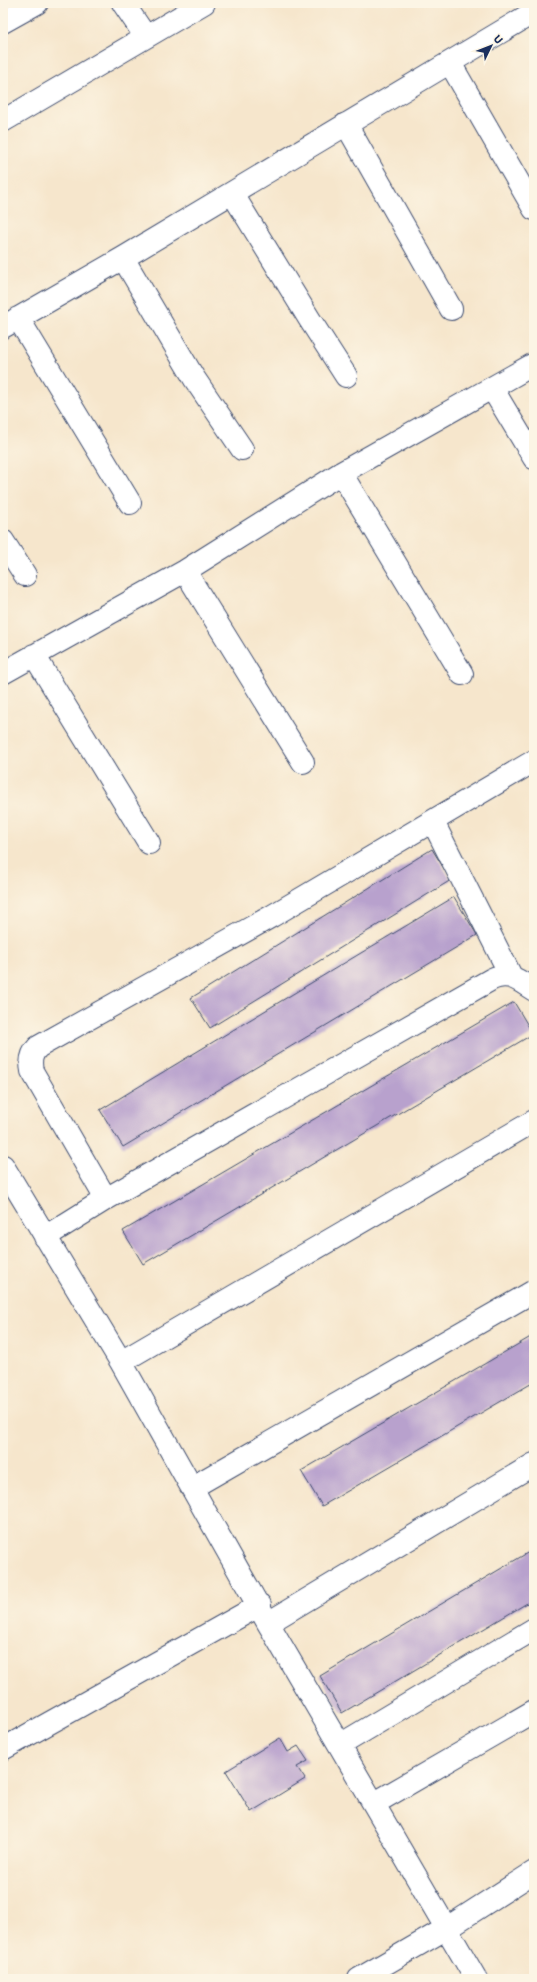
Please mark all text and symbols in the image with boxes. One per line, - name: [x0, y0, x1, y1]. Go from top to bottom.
- north arrow: [471, 26, 511, 66]
- text: U: [490, 32, 506, 47]

